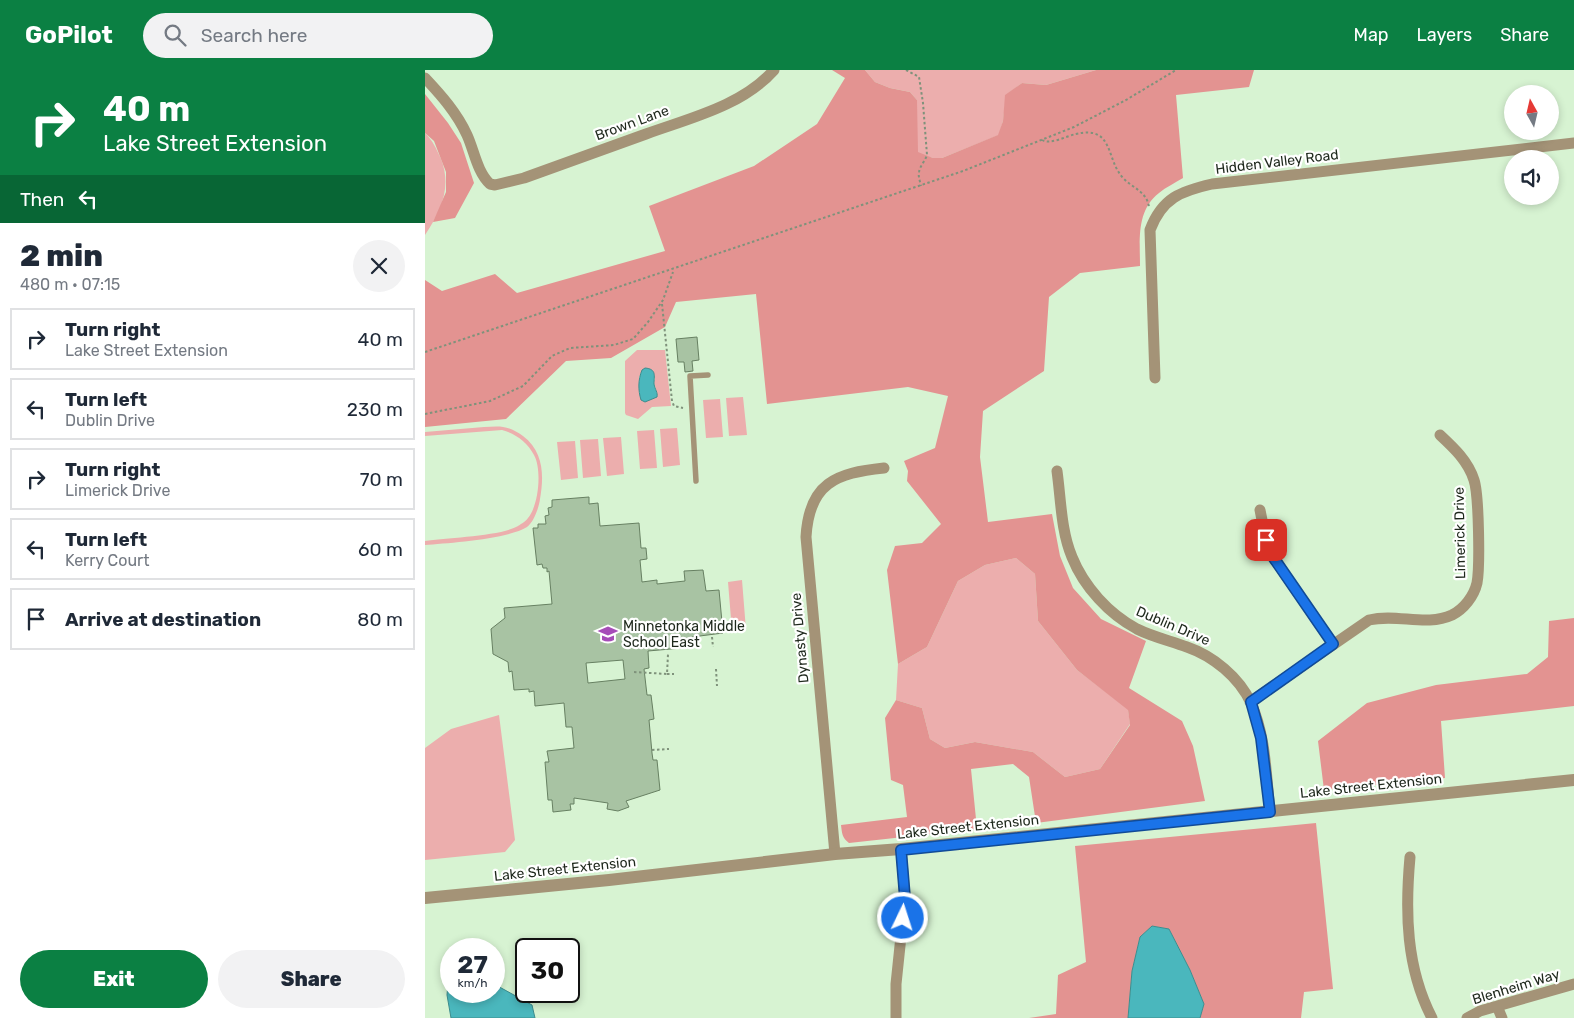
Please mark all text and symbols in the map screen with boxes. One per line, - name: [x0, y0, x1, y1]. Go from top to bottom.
- search box: [143, 13, 493, 58]
- text: GoPilot: [25, 21, 113, 49]
- icon: search: [161, 21, 189, 49]
- text: Search here: [201, 24, 307, 47]
- text: Map: [1354, 24, 1389, 46]
- text: Layers: [1417, 24, 1472, 46]
- text: Share: [1500, 24, 1549, 46]
- north arrow: [1504, 85, 1559, 140]
- map controls: [1504, 85, 1559, 205]
- text: 40 m: [103, 88, 190, 130]
- icon: right: [20, 90, 85, 155]
- street label: Brown Lane: [593, 102, 671, 144]
- text: Lake Street Extension: [103, 130, 327, 157]
- street label: Hidden Valley Road: [1214, 146, 1340, 178]
- button: sound: [1504, 150, 1559, 205]
- icon: left: [74, 185, 102, 213]
- text: Then: [20, 188, 64, 211]
- text: 2 min: [20, 238, 103, 274]
- button: close: [353, 240, 405, 292]
- text: 480 m · 07:15: [20, 275, 120, 294]
- text: Turn right: [65, 318, 160, 341]
- icon: right: [22, 325, 50, 353]
- text: 40 m: [358, 328, 403, 351]
- text: Lake Street Extension: [65, 341, 228, 360]
- text: Turn left: [65, 388, 147, 411]
- icon: left: [22, 395, 50, 423]
- text: 230 m: [347, 398, 403, 421]
- text: Dublin Drive: [65, 411, 155, 430]
- text: Turn right: [65, 458, 160, 481]
- icon: right: [22, 465, 50, 493]
- text: 70 m: [360, 468, 403, 491]
- text: Limerick Drive: [65, 481, 170, 500]
- street label: Limerick Drive: [1451, 487, 1469, 579]
- pin: [1245, 519, 1287, 561]
- icon: arrive: [1252, 526, 1280, 554]
- text: Turn left: [65, 528, 147, 551]
- icon: left: [22, 535, 50, 563]
- text: 60 m: [358, 538, 403, 561]
- text: Kerry Court: [65, 551, 149, 570]
- street label: Dynasty Drive: [788, 592, 812, 684]
- street label: Dublin Drive: [1133, 603, 1213, 649]
- icon: arrive: [22, 605, 50, 633]
- text: Arrive at destination: [65, 608, 261, 631]
- text: 80 m: [357, 608, 403, 631]
- place label: Minnetonka Middle School East: [623, 618, 745, 651]
- school or university icon: Minnetonka Middle School East: [597, 623, 619, 645]
- street label: Lake Street Extension: [1299, 770, 1443, 802]
- street label: Lake Street Extension: [896, 811, 1040, 843]
- street label: Lake Street Extension: [493, 853, 637, 885]
- position arrow: [876, 891, 928, 943]
- speed limit sign: 30: [515, 938, 580, 1003]
- button: Exit: [20, 950, 208, 1008]
- button: Share: [218, 950, 405, 1008]
- text: 27: [457, 950, 488, 979]
- street label: Blenheim Way: [1470, 966, 1562, 1008]
- text: km/h: [458, 976, 487, 990]

